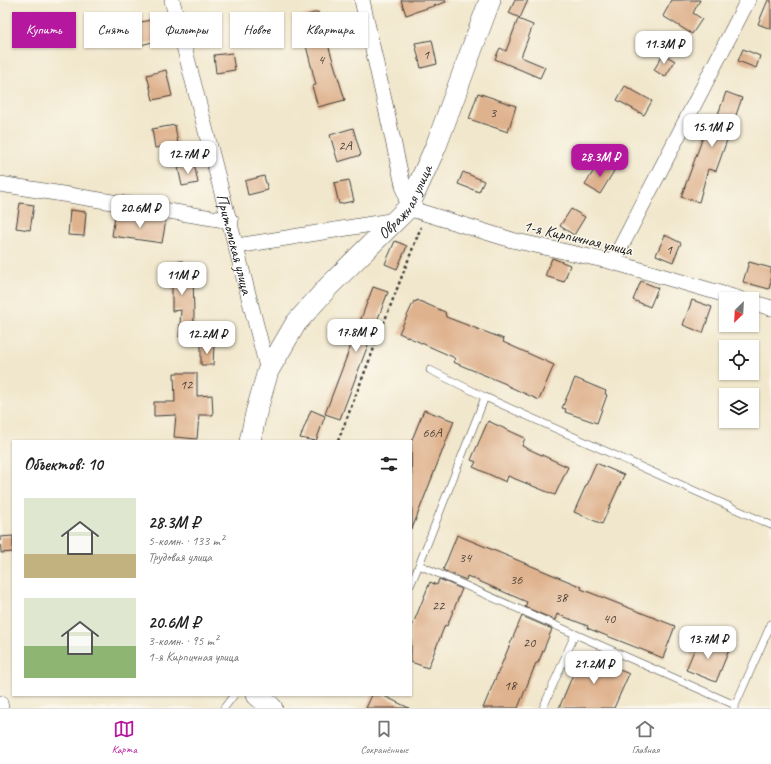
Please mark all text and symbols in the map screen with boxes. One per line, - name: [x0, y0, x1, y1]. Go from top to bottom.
- chip: Купить: [12, 12, 76, 48]
- chip: Снять: [84, 12, 142, 48]
- chip: Фильтры: [150, 12, 222, 48]
- chip: Новое: [230, 12, 284, 48]
- chip: Квартира: [292, 12, 368, 48]
- pin: 11.3M ₽: [627, 31, 701, 65]
- text: 11.3M ₽: [644, 36, 684, 52]
- house number: 1: [423, 46, 430, 63]
- house number: 4: [318, 51, 326, 68]
- house number: 3: [490, 104, 498, 121]
- pin: 15.1M ₽: [675, 114, 749, 148]
- text: 15.1M ₽: [692, 119, 732, 135]
- house number: 2А: [338, 137, 353, 154]
- pin: 12.7M ₽: [151, 141, 225, 175]
- pin: 28.3M ₽: [563, 144, 637, 178]
- text: 12.7M ₽: [168, 146, 208, 162]
- text: 28.3M ₽: [580, 149, 620, 165]
- street label: Овражная улица: [374, 161, 438, 243]
- street label: Притомская улица: [212, 192, 257, 298]
- pin: 20.6M ₽: [103, 195, 177, 229]
- text: 20.6M ₽: [120, 200, 160, 216]
- street label: 1-я Кирпичная улица: [521, 216, 636, 261]
- house number: 1: [666, 241, 673, 258]
- pin: 11M ₽: [154, 262, 210, 296]
- text: 11M ₽: [166, 267, 198, 283]
- north arrow: [719, 292, 759, 332]
- map controls: [719, 292, 759, 428]
- pin: 17.8M ₽: [319, 319, 393, 353]
- pin: 12.2M ₽: [170, 321, 244, 355]
- text: 17.8M ₽: [336, 324, 376, 340]
- text: 12.2M ₽: [187, 326, 227, 342]
- button: locate: [719, 340, 759, 380]
- house number: 12: [180, 376, 194, 393]
- button: layers: [719, 388, 759, 428]
- house number: 66А: [422, 424, 443, 441]
- icon: filters: [378, 453, 400, 475]
- text: Объектов: 10: [24, 454, 103, 475]
- text: 28.3M ₽: [148, 512, 200, 533]
- icon: home: [56, 514, 104, 562]
- text: 5-комн. · 133 m²: [148, 533, 224, 549]
- text: Трудовая улица: [148, 549, 212, 565]
- house number: 34: [459, 549, 473, 566]
- house number: 36: [510, 571, 523, 588]
- house number: 38: [555, 589, 569, 606]
- house number: 22: [432, 597, 446, 614]
- house number: 40: [603, 610, 617, 627]
- text: 20.6M ₽: [148, 612, 200, 633]
- icon: home: [56, 614, 104, 662]
- pin: 13.7M ₽: [671, 626, 745, 660]
- text: 13.7M ₽: [688, 631, 728, 647]
- text: 3-комн. · 95 m²: [148, 633, 218, 649]
- house number: 20: [523, 634, 537, 651]
- text: 1-я Кирпичная улица: [148, 649, 238, 665]
- pin: 21.2M ₽: [557, 651, 631, 685]
- text: 21.2M ₽: [574, 656, 614, 672]
- house number: 18: [504, 677, 518, 694]
- tab: Карта: [112, 718, 137, 756]
- tab: Сохранённые: [360, 718, 408, 756]
- tab: Главная: [632, 718, 659, 756]

